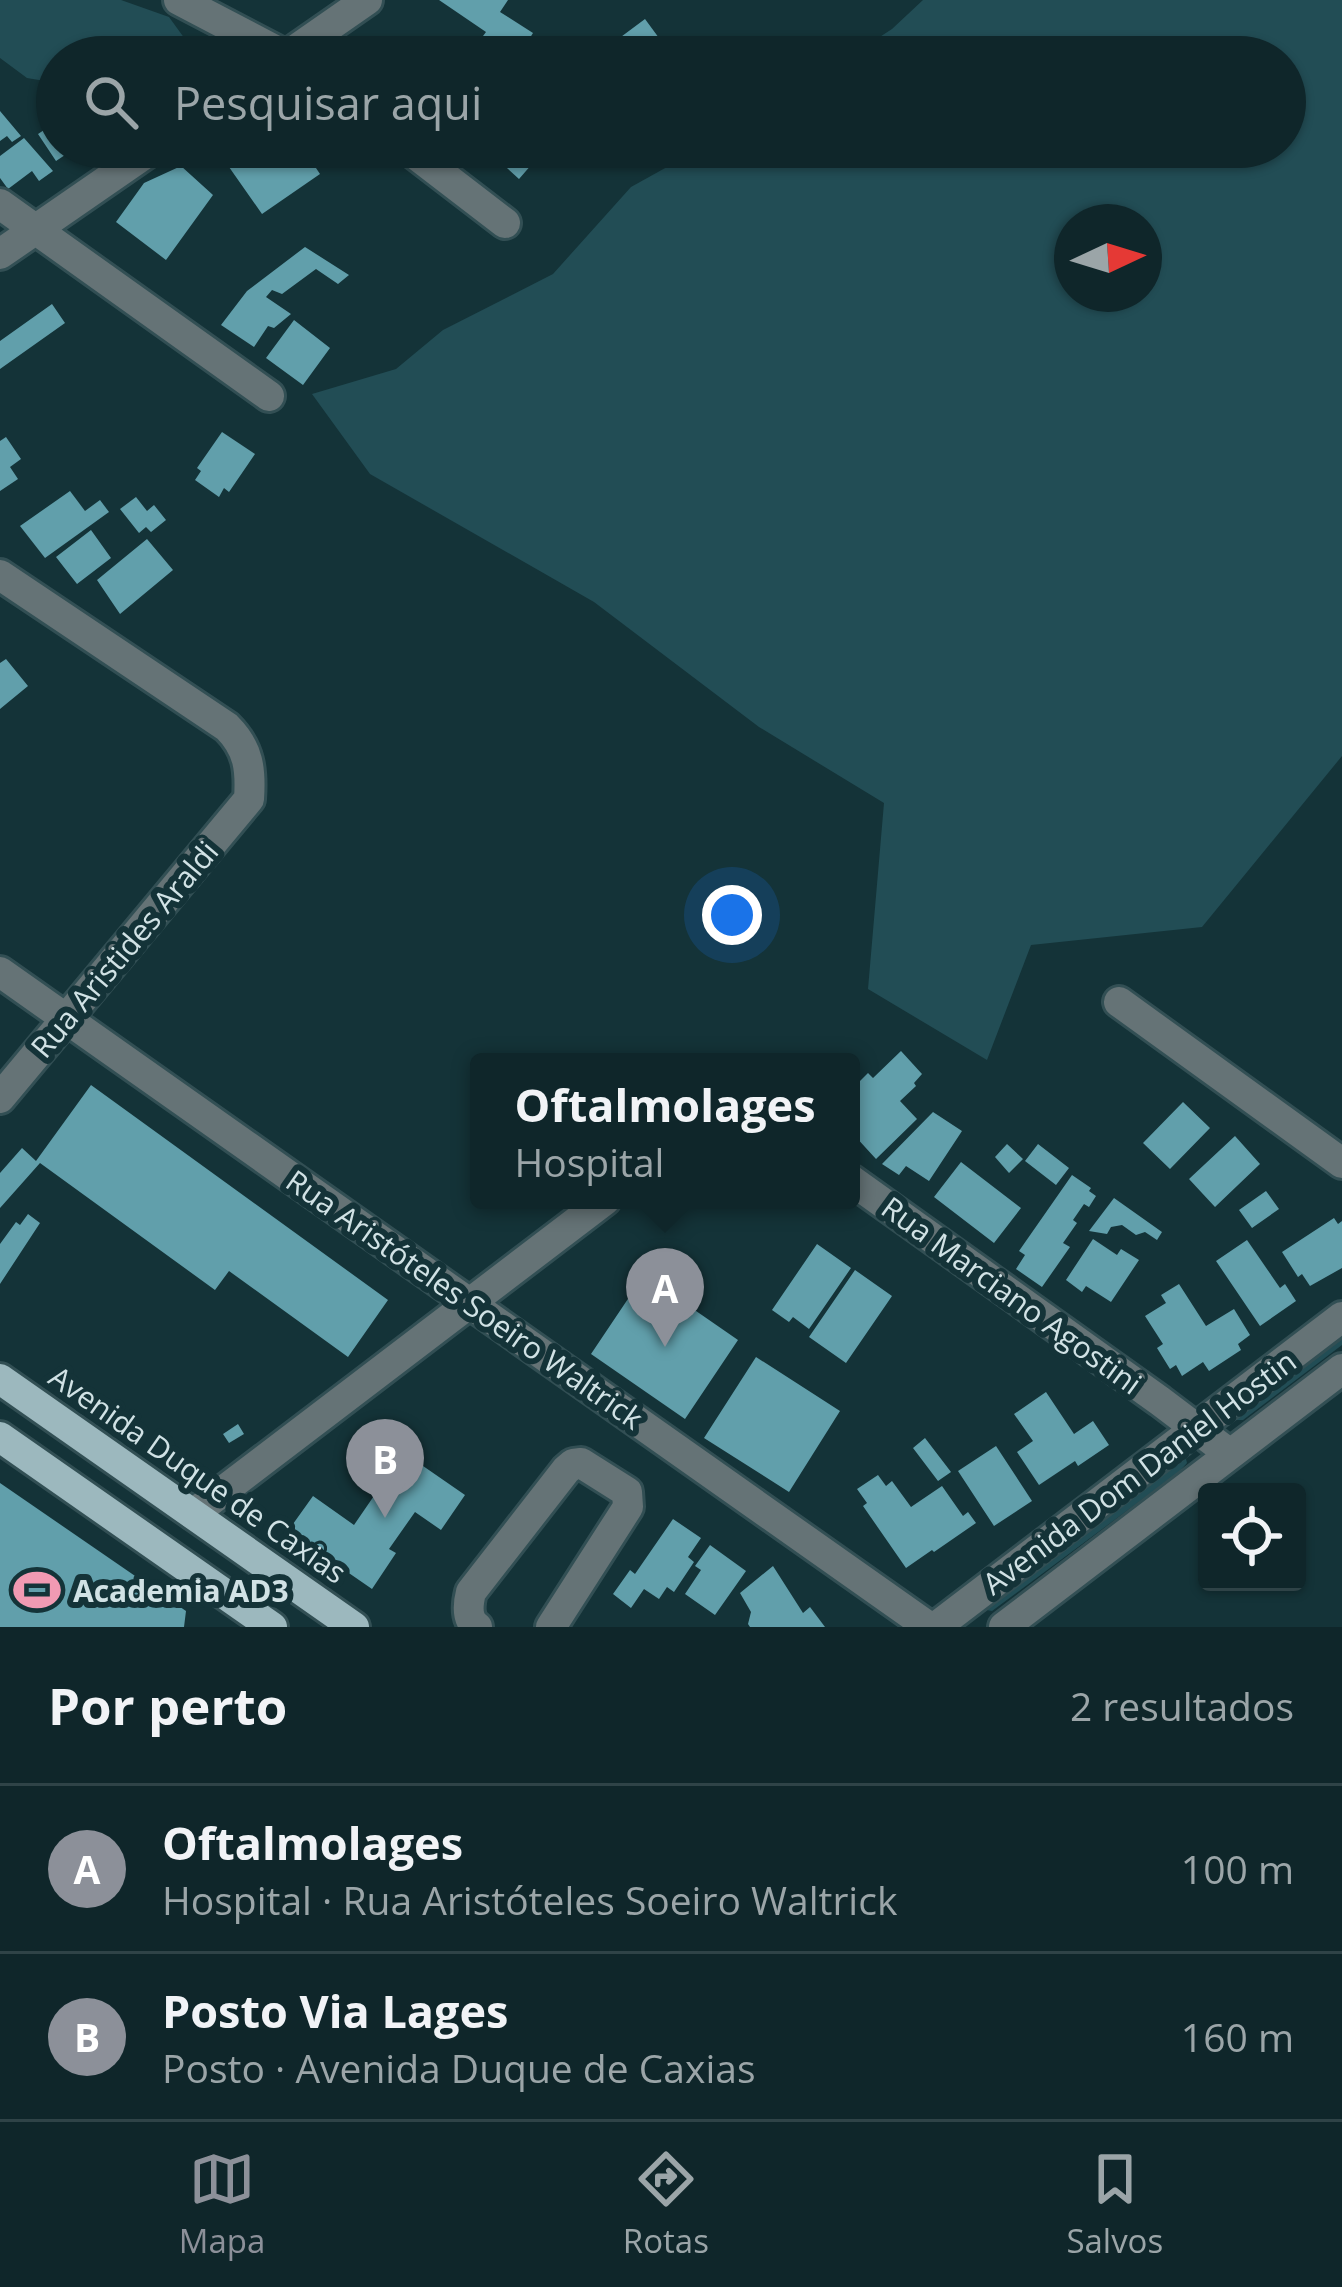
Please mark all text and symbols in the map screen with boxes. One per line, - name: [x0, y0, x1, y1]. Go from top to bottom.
- search box: [36, 36, 1306, 168]
- icon: search: [78, 69, 144, 135]
- text: Pesquisar aqui: [174, 72, 482, 133]
- north arrow: [1054, 204, 1162, 312]
- street label: Rua Aristides Araldi: [21, 832, 227, 1066]
- your location: [702, 885, 762, 945]
- popup: [470, 1053, 860, 1209]
- text: Oftalmolages: [514, 1074, 816, 1135]
- text: Hospital: [514, 1135, 664, 1188]
- street label: Rua Aristóteles Soeiro Waltrick: [278, 1160, 652, 1438]
- street label: Rua Marciano Agostini: [874, 1187, 1150, 1403]
- pin: A: [626, 1248, 704, 1347]
- street label: Avenida Dom Daniel Hostin: [974, 1340, 1304, 1604]
- street label: Avenida Duque de Caxias: [41, 1356, 355, 1592]
- pin: B: [346, 1419, 424, 1518]
- map controls: [1198, 1483, 1306, 1591]
- button: locate: [1198, 1483, 1306, 1591]
- sports icon: Academia AD3: [12, 1565, 62, 1615]
- place label: Academia AD3: [73, 1570, 289, 1611]
- text: Por perto: [48, 1670, 287, 1740]
- text: 2 resultados: [1070, 1679, 1294, 1732]
- text: Oftalmolages: [162, 1812, 463, 1873]
- text: A: [74, 1842, 100, 1895]
- text: 100 m: [1181, 1842, 1294, 1895]
- text: Hospital · Rua Aristóteles Soeiro Waltrick: [162, 1873, 897, 1926]
- text: Posto Via Lages: [162, 1980, 508, 2041]
- text: B: [74, 2010, 100, 2063]
- text: 160 m: [1181, 2010, 1294, 2063]
- text: Posto · Avenida Duque de Caxias: [162, 2041, 756, 2094]
- tab: Mapa: [179, 2146, 265, 2263]
- tab: Rotas: [623, 2146, 709, 2263]
- tab: Salvos: [1066, 2146, 1163, 2263]

